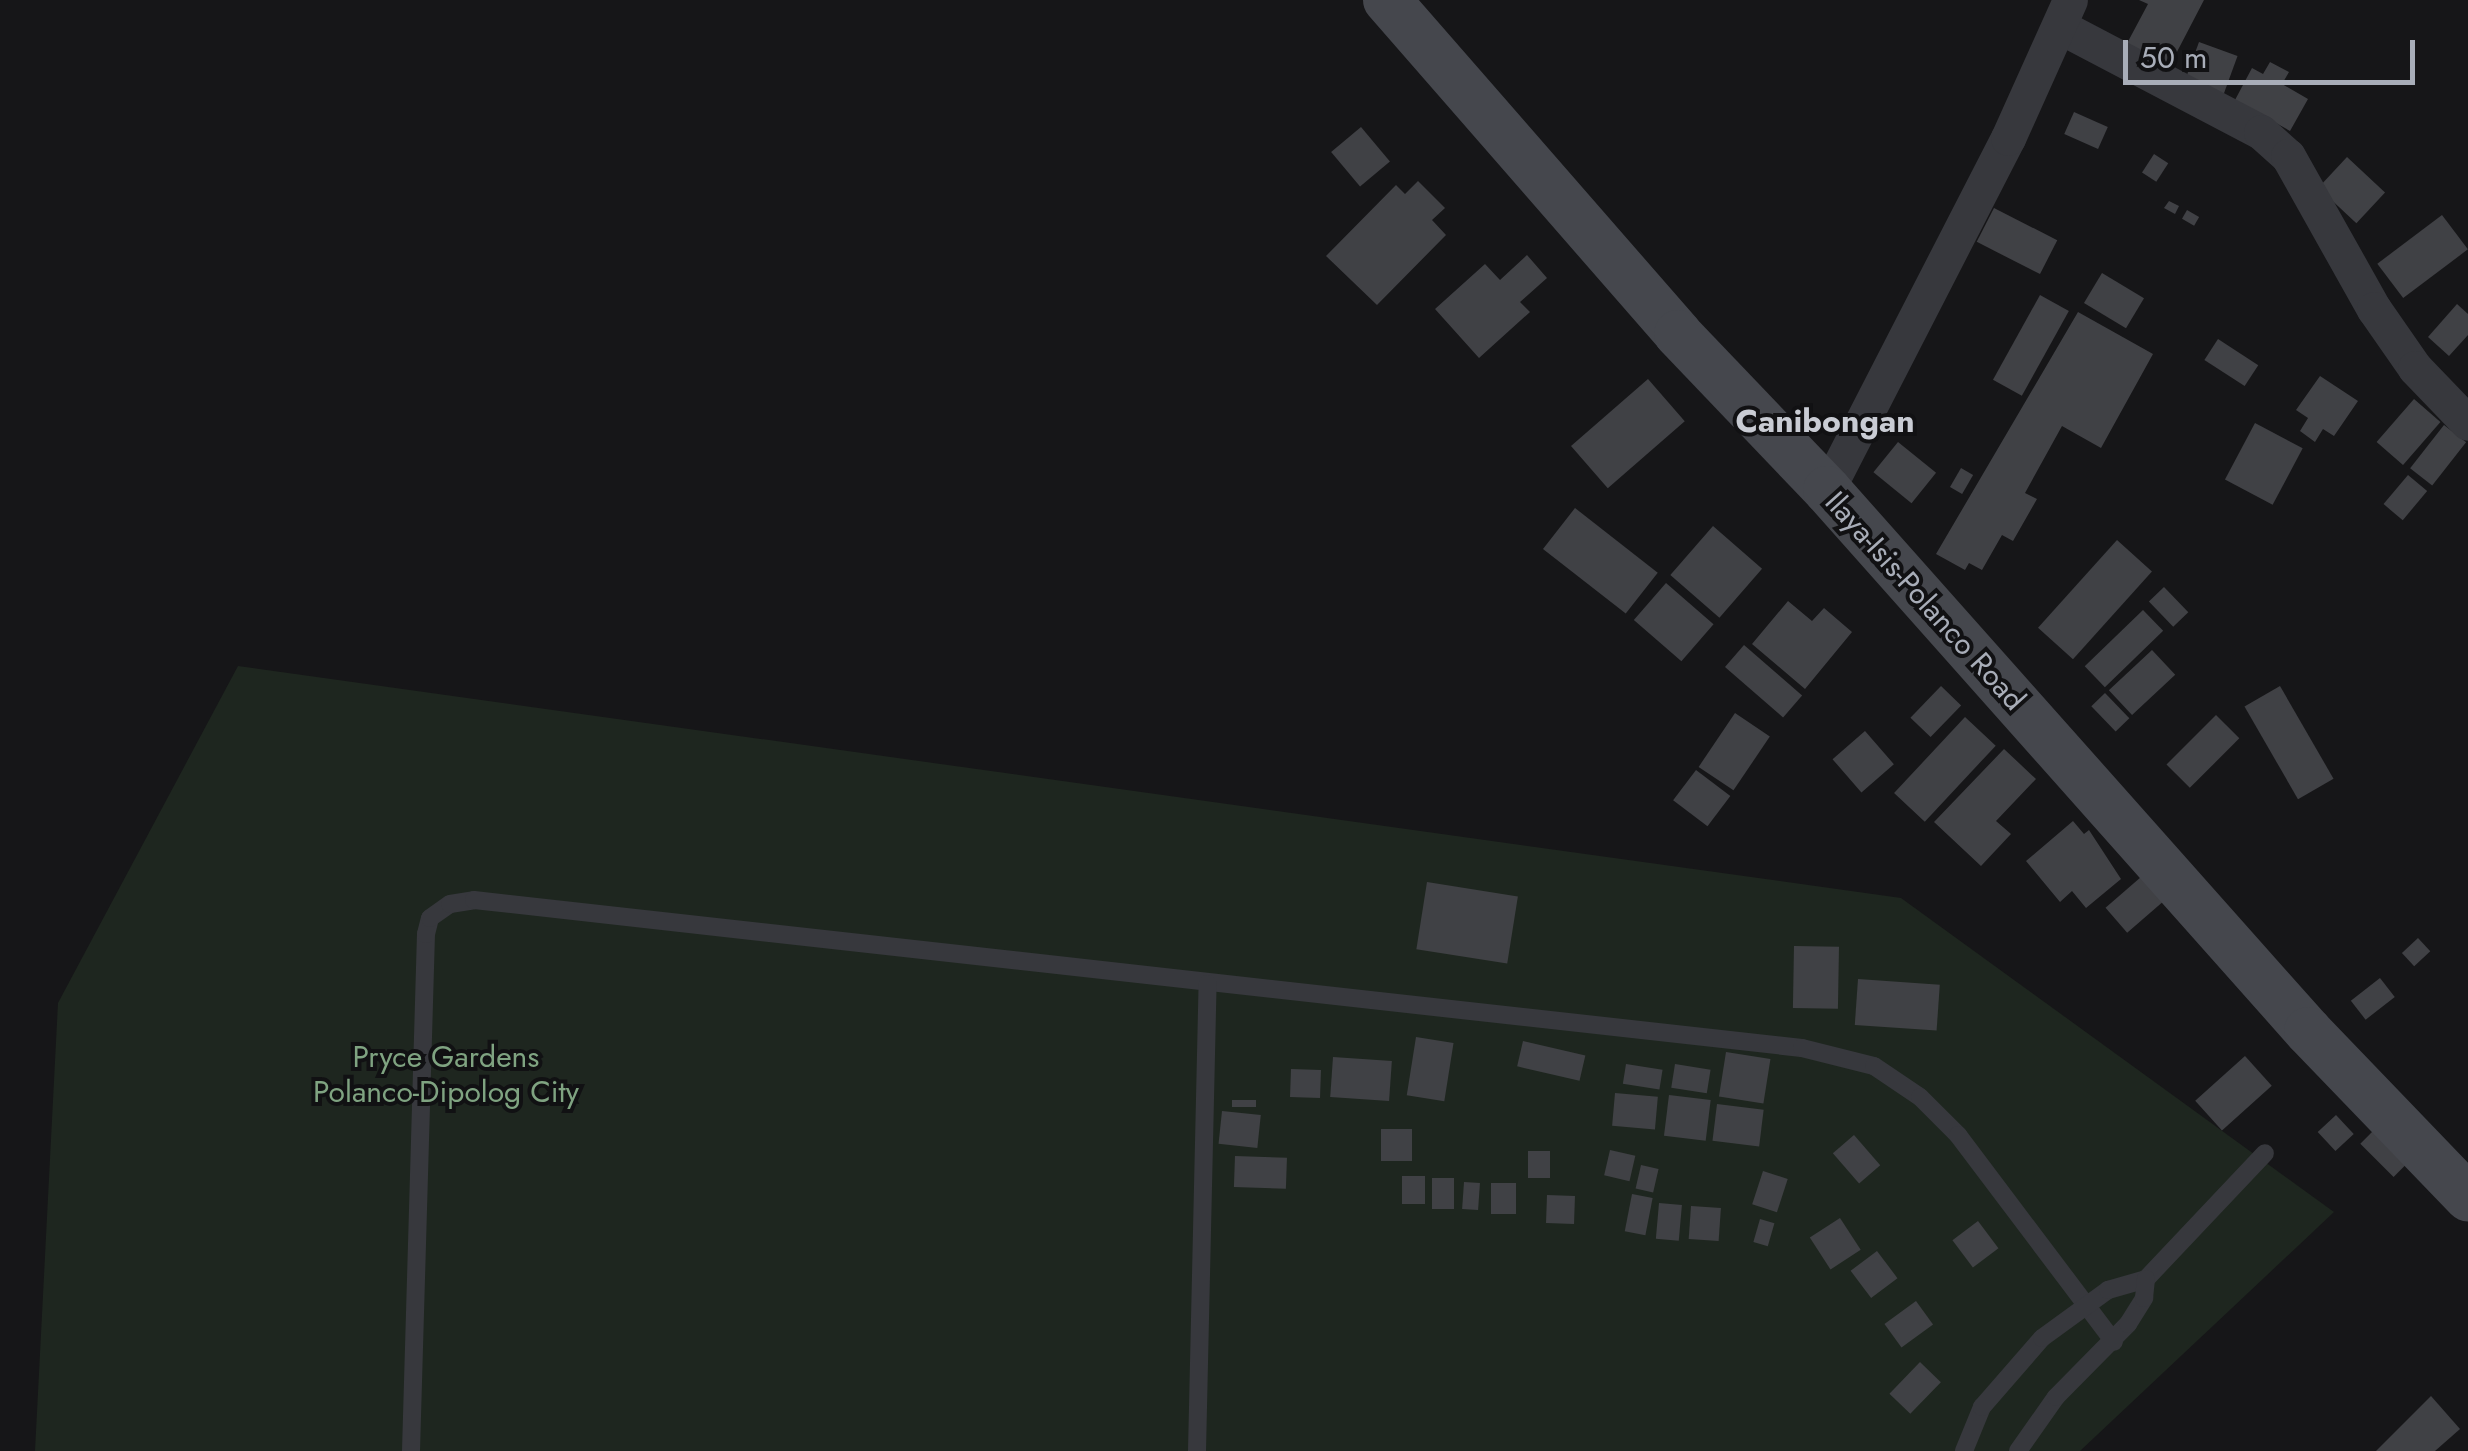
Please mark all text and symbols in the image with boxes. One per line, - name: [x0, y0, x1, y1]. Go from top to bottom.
- scale bar: [2128, 20, 2420, 82]
- text: 50 m: [2140, 36, 2207, 79]
- district label: Canibongan: [1735, 402, 1915, 440]
- street label: Ilaya-Isis-Polanco Road: [1817, 484, 2033, 718]
- park label: Pryce Gardens Polanco-Dipolog City: [313, 1039, 579, 1110]

